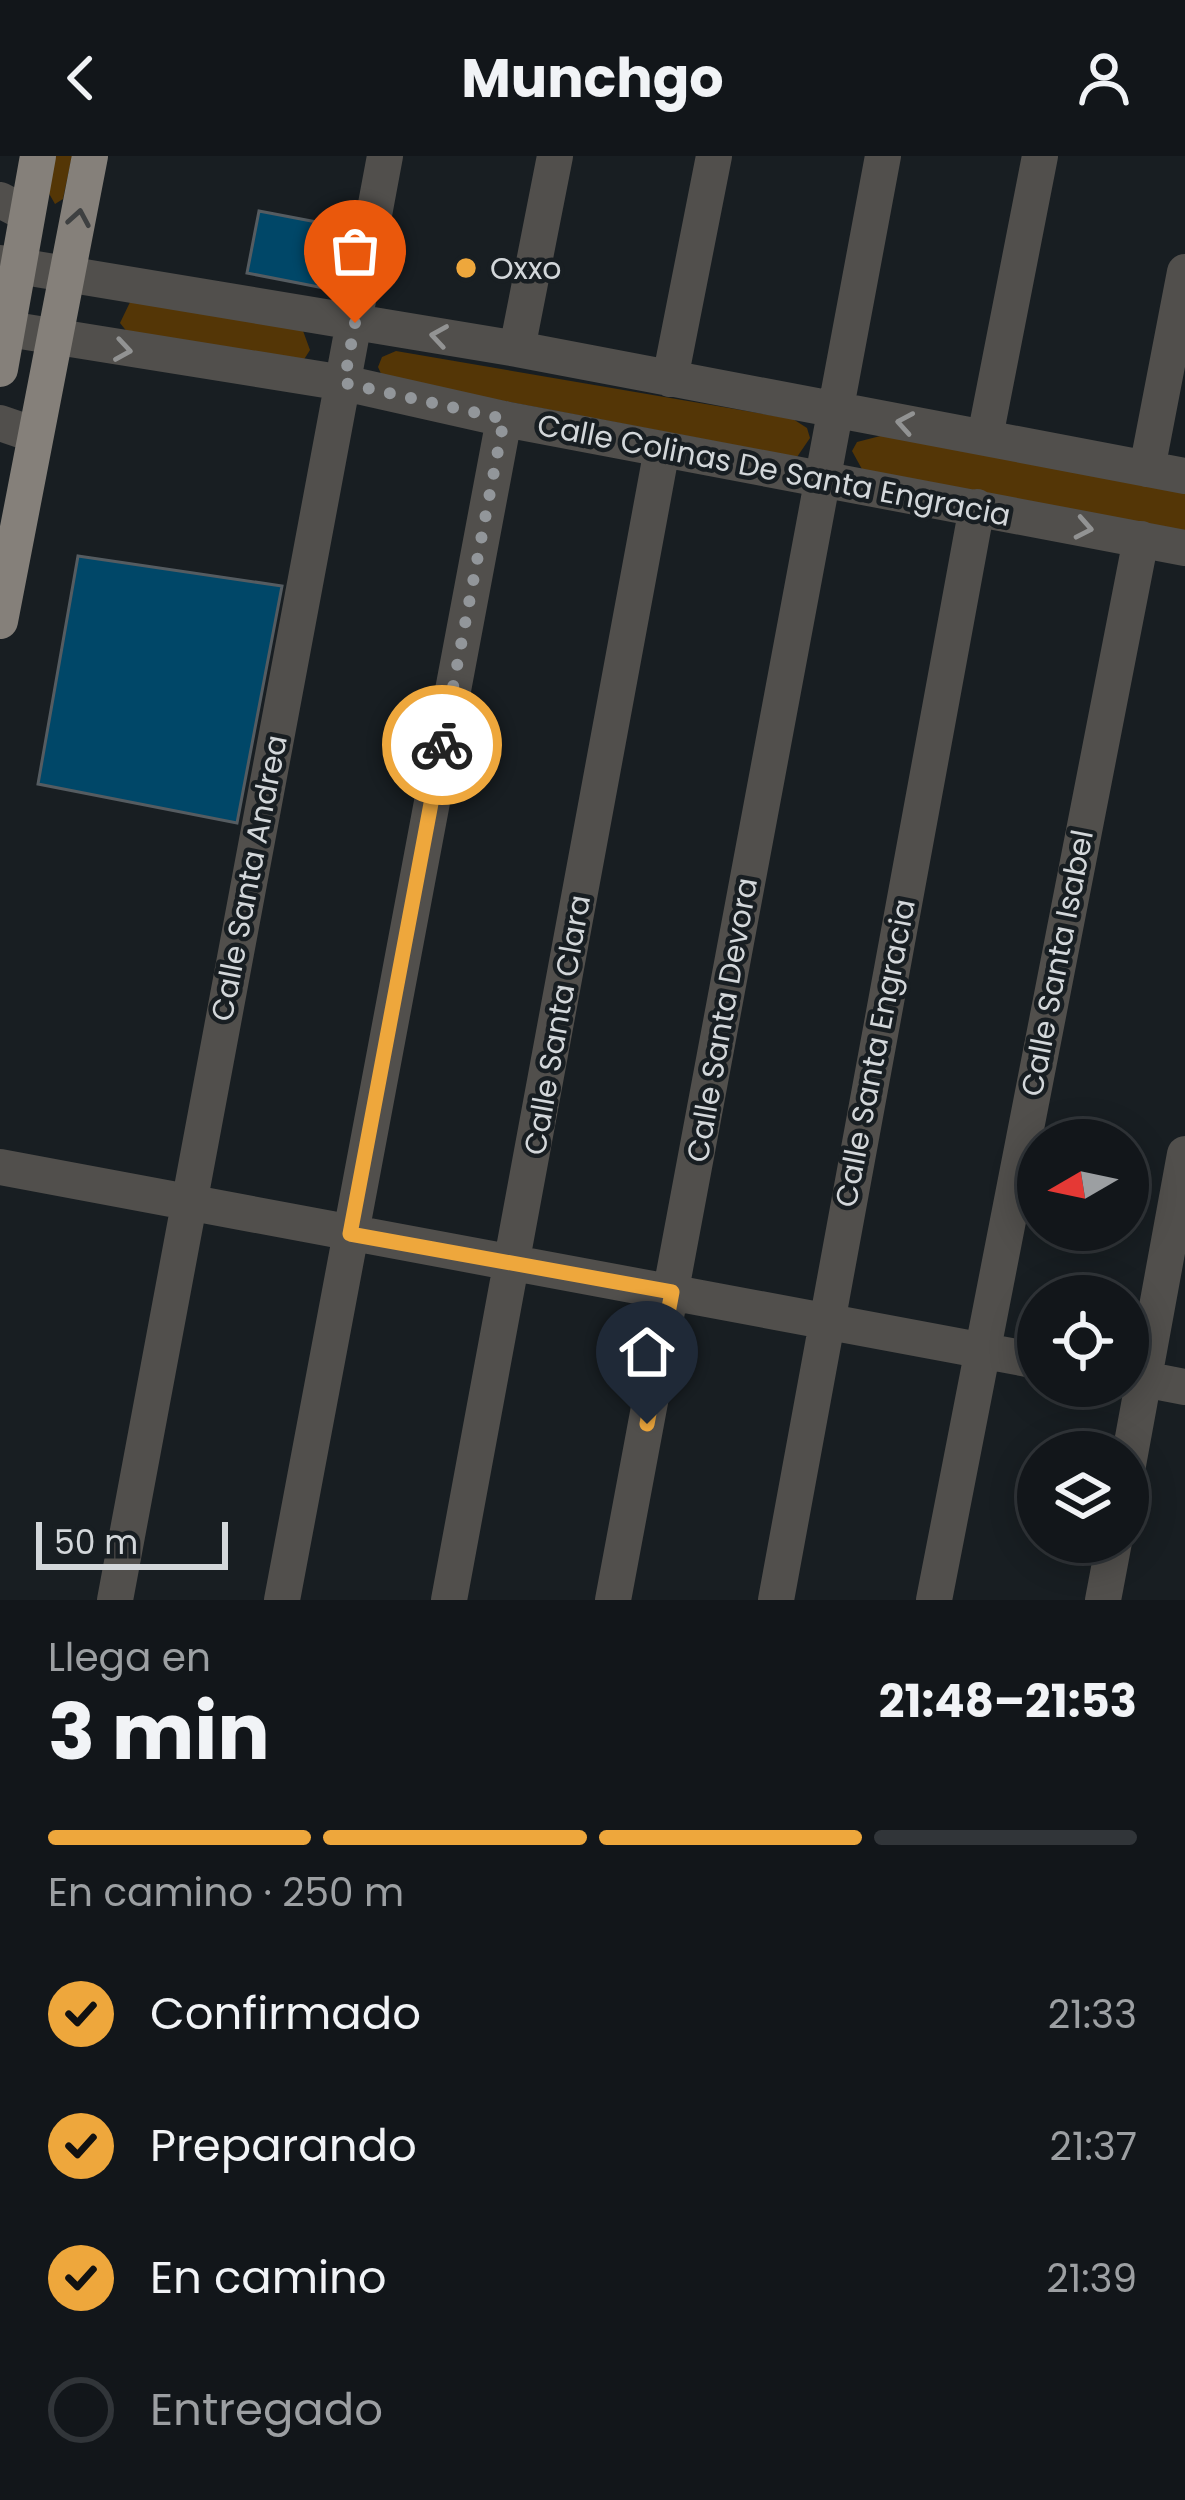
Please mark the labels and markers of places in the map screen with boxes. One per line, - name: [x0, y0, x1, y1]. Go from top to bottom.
- pin: [304, 200, 406, 323]
- place label: Oxxo: [490, 247, 562, 290]
- marker: Oxxo: [453, 255, 479, 281]
- pin: [596, 1301, 698, 1424]

